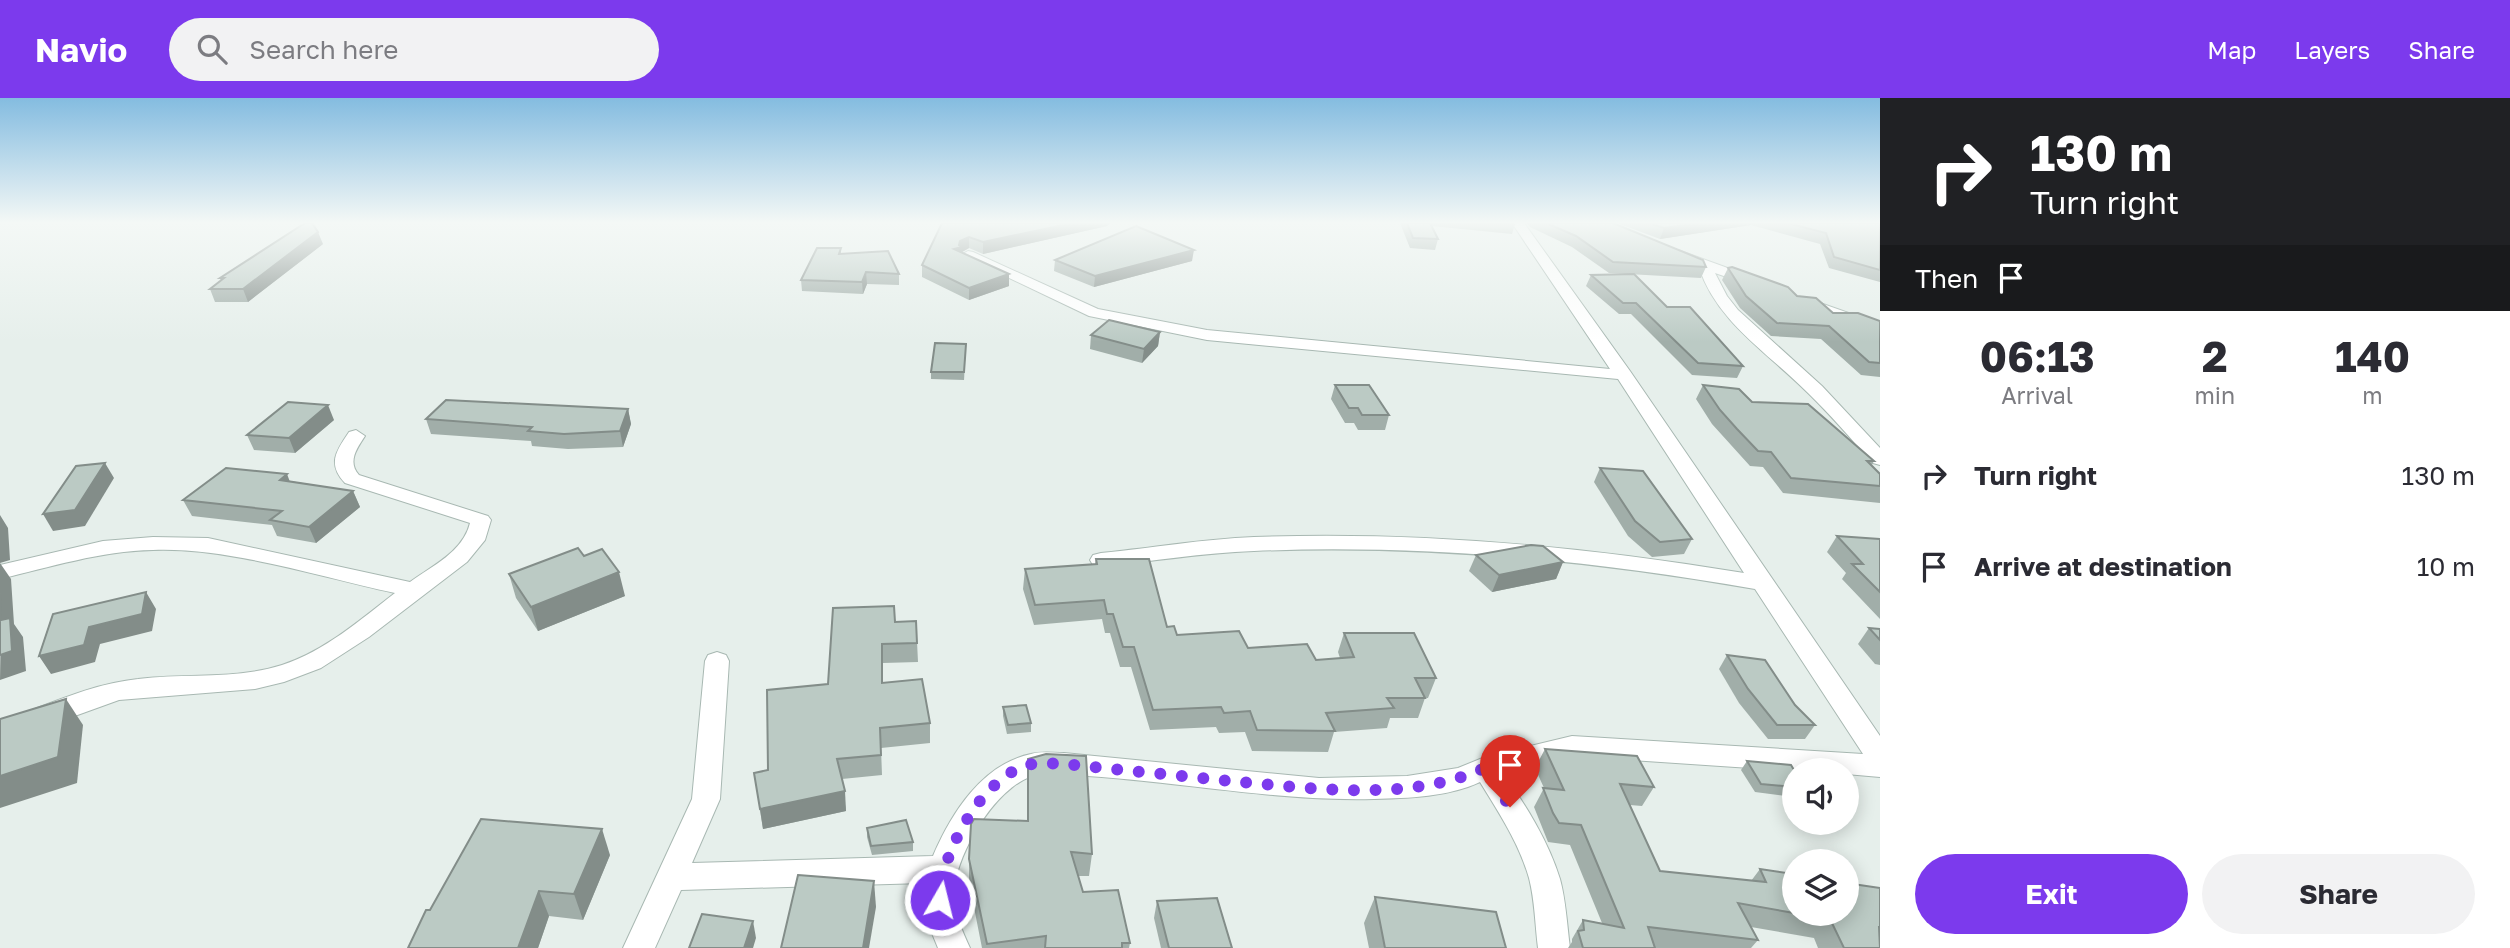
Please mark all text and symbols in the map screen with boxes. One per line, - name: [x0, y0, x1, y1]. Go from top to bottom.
- search box: [169, 18, 659, 81]
- text: Navio: [35, 30, 127, 69]
- icon: search: [193, 30, 231, 68]
- text: Search here: [249, 34, 398, 65]
- text: Map: [2207, 35, 2256, 64]
- text: Layers: [2294, 35, 2370, 64]
- text: Share: [2408, 35, 2475, 64]
- text: 130 m: [2030, 123, 2172, 182]
- icon: right: [1915, 126, 2006, 217]
- text: Turn right: [2030, 183, 2179, 221]
- icon: arrive: [1992, 259, 2030, 297]
- text: Then: [1915, 263, 1978, 294]
- text: 06:13: [1980, 331, 2095, 381]
- text: 2: [2202, 331, 2228, 381]
- text: 140: [2335, 331, 2410, 381]
- text: Arrival: [2001, 381, 2073, 409]
- text: min: [2194, 381, 2235, 409]
- text: m: [2362, 381, 2383, 409]
- icon: right: [1915, 457, 1953, 495]
- text: Turn right: [1974, 460, 2097, 491]
- text: 130 m: [2402, 460, 2475, 491]
- icon: arrive: [1915, 548, 1953, 586]
- text: Arrive at destination: [1974, 551, 2232, 582]
- text: 10 m: [2417, 551, 2475, 582]
- pin: [1480, 735, 1540, 807]
- icon: arrive: [1491, 746, 1529, 784]
- map controls: [1782, 758, 1859, 926]
- button: sound: [1782, 758, 1859, 835]
- button: layers: [1782, 849, 1859, 926]
- button: Exit: [1915, 854, 2188, 934]
- button: Share: [2202, 854, 2475, 934]
- position arrow: [903, 863, 977, 937]

